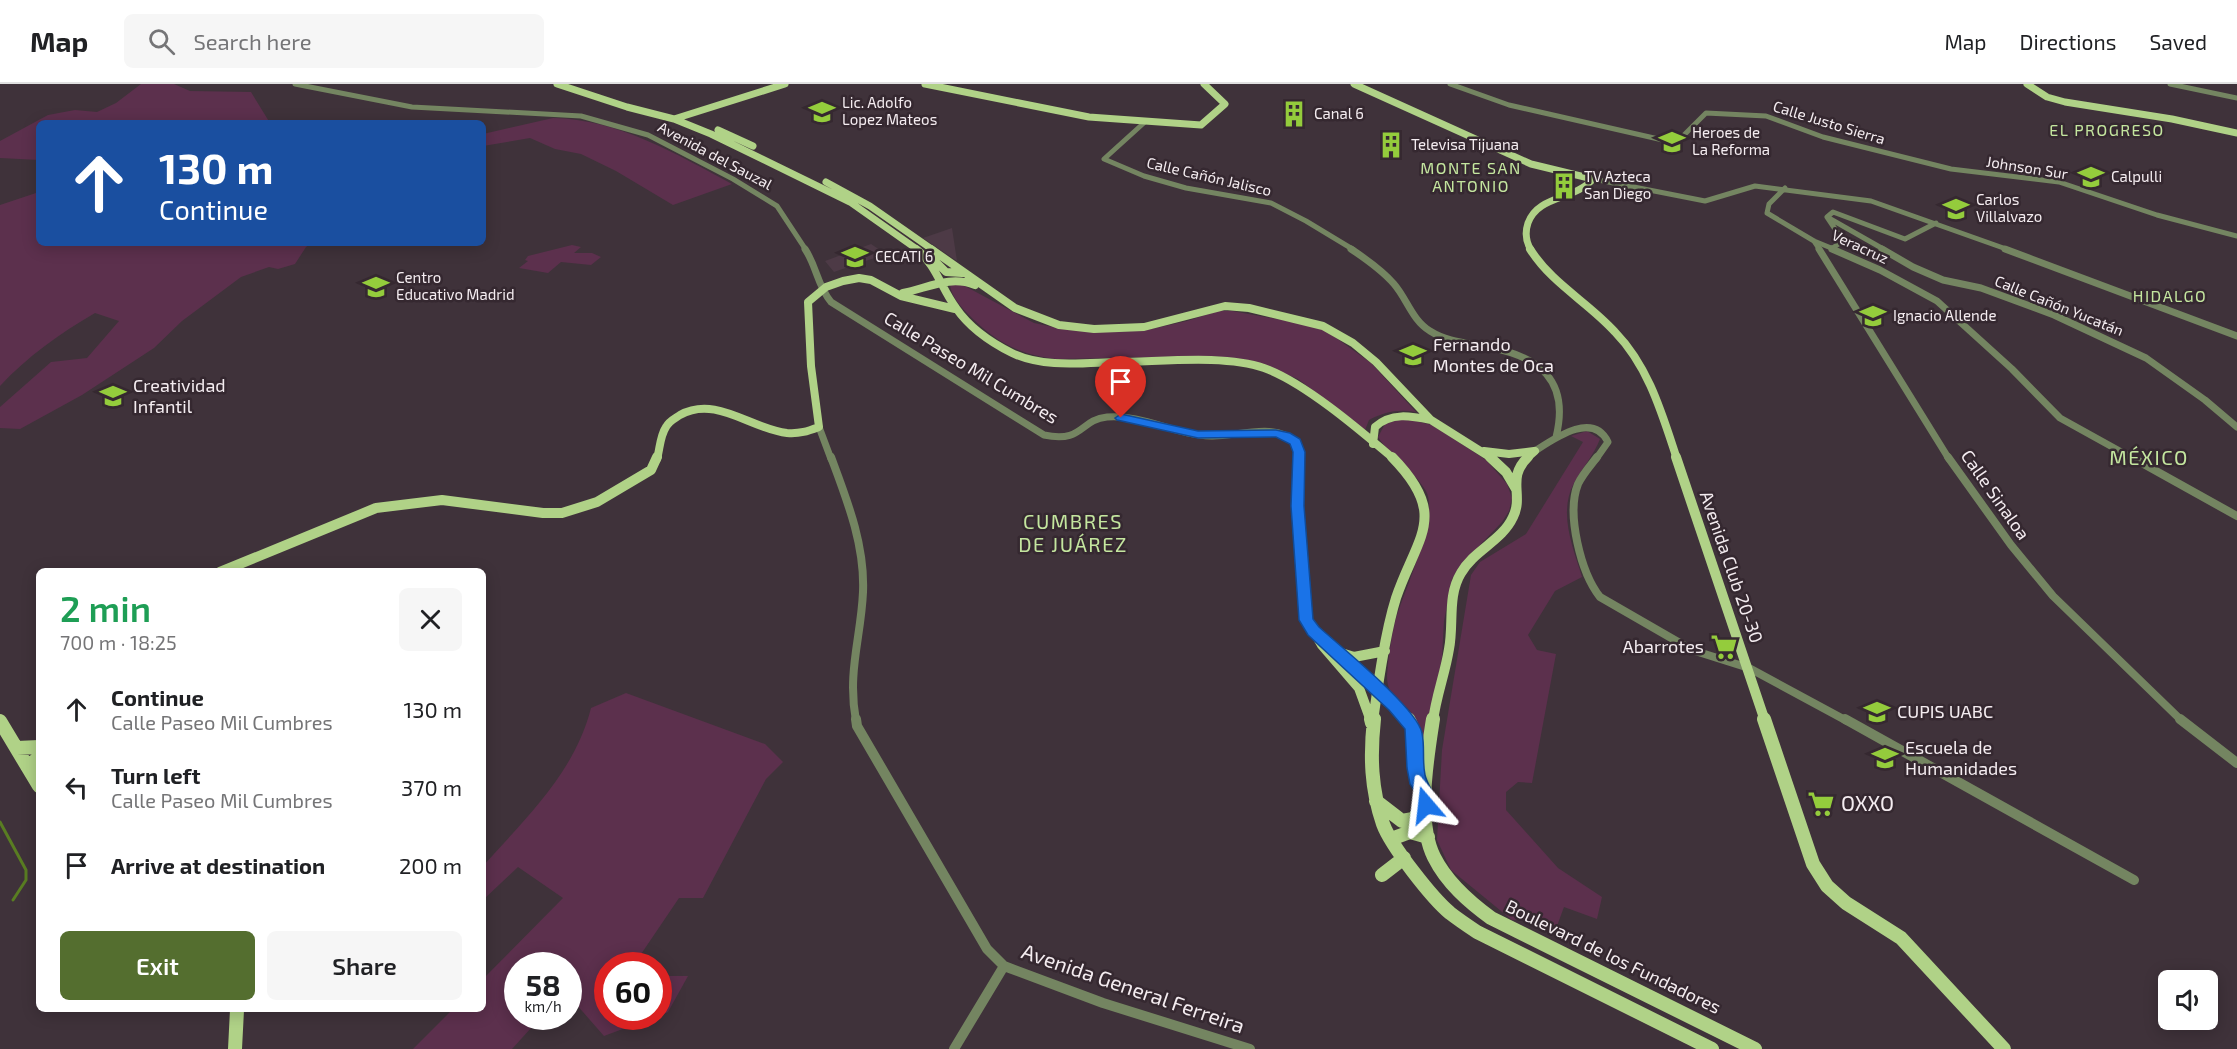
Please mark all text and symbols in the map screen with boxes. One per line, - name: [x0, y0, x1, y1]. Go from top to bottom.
- search box: [124, 14, 544, 68]
- text: Map: [30, 24, 88, 58]
- icon: search: [145, 25, 178, 58]
- text: Search here: [193, 28, 312, 54]
- text: Map: [1944, 29, 1987, 54]
- text: Directions: [2020, 29, 2116, 54]
- text: Saved: [2149, 29, 2207, 54]
- place label: Lic. Adolfo Lopez Mateos: [842, 93, 937, 128]
- street label: Calle Justo Sierra: [1771, 96, 1887, 148]
- school or university icon: Lic. Adolfo Lopez Mateos: [807, 97, 837, 127]
- building icon: Canal 6: [1279, 99, 1309, 129]
- place label: Canal 6: [1314, 104, 1364, 122]
- street label: Avenida del Sauzal: [655, 117, 776, 193]
- district label: EL PROGRESO: [2049, 120, 2165, 139]
- place label: Heroes de La Reforma: [1692, 123, 1770, 158]
- school or university icon: Heroes de La Reforma: [1657, 127, 1687, 157]
- building icon: Televisa Tijuana: [1376, 130, 1406, 160]
- place label: Televisa Tijuana: [1411, 135, 1519, 154]
- text: 130 m: [159, 142, 274, 192]
- icon: ahead: [60, 144, 138, 222]
- street label: Johnson Sur: [1985, 152, 2069, 182]
- street label: Calle Cañón Jalisco: [1145, 153, 1273, 199]
- district label: MONTE SAN ANTONIO: [1420, 158, 1522, 195]
- school or university icon: Calpulli: [2076, 162, 2106, 192]
- place label: TV Azteca San Diego: [1584, 167, 1651, 202]
- place label: Calpulli: [2111, 167, 2162, 185]
- building icon: TV Azteca San Diego: [1549, 171, 1579, 201]
- place label: Carlos Villalvazo: [1976, 190, 2042, 225]
- text: Continue: [159, 193, 268, 225]
- school or university icon: Carlos Villalvazo: [1941, 194, 1971, 224]
- street label: Veracruz: [1829, 225, 1892, 267]
- school or university icon: CECATI 6: [840, 242, 870, 272]
- place label: CECATI 6: [875, 247, 933, 265]
- place label: Centro Educativo Madrid: [396, 268, 515, 303]
- street label: Calle Cañón Yucatán: [1992, 271, 2126, 339]
- school or university icon: Centro Educativo Madrid: [361, 272, 391, 302]
- district label: HIDALGO: [2133, 286, 2207, 305]
- school or university icon: Ignacio Allende: [1858, 301, 1888, 331]
- street label: Calle Paseo Mil Cumbres: [880, 306, 1063, 428]
- place label: Ignacio Allende: [1893, 306, 1996, 324]
- place label: Fernando Montes de Oca: [1433, 333, 1554, 376]
- school or university icon: Fernando Montes de Oca: [1398, 340, 1428, 370]
- pin: [1095, 356, 1146, 418]
- icon: arrive: [1104, 365, 1137, 398]
- place label: Creatividad Infantil: [133, 374, 226, 417]
- school or university icon: Creatividad Infantil: [98, 381, 128, 411]
- street label: Calle Sinaloa: [1957, 445, 2035, 544]
- district label: MÉXICO: [2109, 445, 2189, 469]
- street label: Avenida Club 20-30: [1696, 488, 1768, 645]
- district label: CUMBRES DE JUÁREZ: [1018, 509, 1128, 556]
- text: 2 min: [60, 586, 151, 629]
- button: close: [399, 588, 462, 651]
- text: 700 m · 18:25: [60, 630, 177, 654]
- supermarket icon: Abarrotes: [1709, 632, 1739, 662]
- place label: Abarrotes: [1623, 635, 1704, 657]
- text: Continue: [111, 684, 204, 710]
- icon: ahead: [60, 693, 93, 726]
- text: 130 m: [404, 696, 462, 722]
- school or university icon: CUPIS UABC: [1862, 697, 1892, 727]
- place label: CUPIS UABC: [1897, 700, 1993, 722]
- text: Calle Paseo Mil Cumbres: [111, 710, 333, 734]
- place label: Escuela de Humanidades: [1905, 736, 2017, 779]
- school or university icon: Escuela de Humanidades: [1870, 743, 1900, 773]
- text: Turn left: [111, 762, 200, 788]
- icon: left: [60, 771, 93, 804]
- position arrow: [1394, 773, 1458, 837]
- text: 370 m: [401, 774, 462, 800]
- text: Calle Paseo Mil Cumbres: [111, 788, 333, 812]
- supermarket icon: OXXO: [1806, 789, 1836, 819]
- place label: OXXO: [1841, 790, 1894, 815]
- icon: arrive: [60, 849, 93, 882]
- text: Arrive at destination: [111, 852, 325, 878]
- text: 200 m: [399, 852, 462, 878]
- street label: Boulevard de los Fundadores: [1502, 894, 1725, 1018]
- button: Exit: [60, 931, 255, 1000]
- button: Share: [267, 931, 462, 1000]
- street label: Avenida General Ferreira: [1019, 938, 1248, 1038]
- speed limit sign: 60: [594, 952, 672, 1030]
- text: 58: [525, 966, 561, 1002]
- map controls: [2158, 970, 2218, 1030]
- button: sound: [2158, 970, 2218, 1030]
- text: km/h: [524, 997, 562, 1015]

